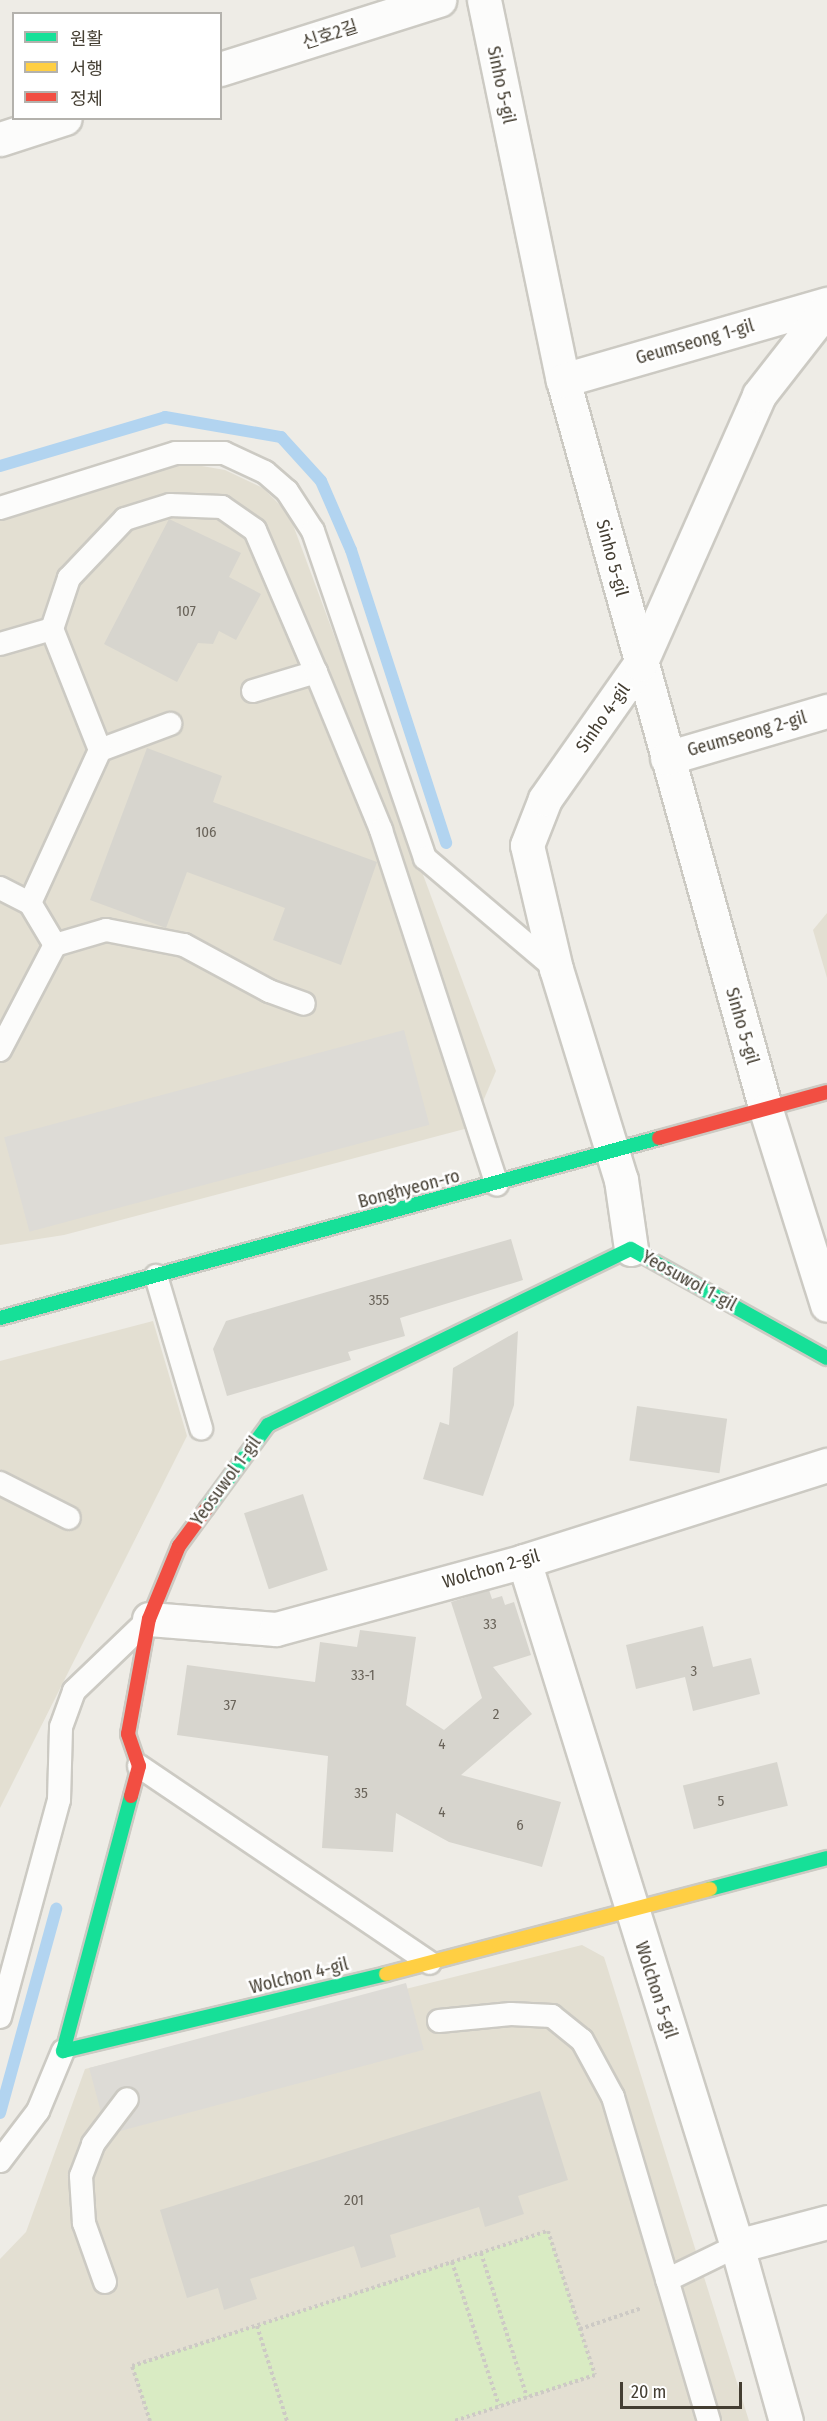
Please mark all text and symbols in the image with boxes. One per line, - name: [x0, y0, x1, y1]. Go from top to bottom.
- legend: [12, 12, 222, 120]
- street label: 신호2길: [299, 16, 361, 54]
- text: 원활: [70, 28, 103, 50]
- street label: Sinho 5-gil: [482, 44, 520, 126]
- text: 서행: [70, 58, 103, 80]
- text: 정체: [70, 88, 103, 110]
- street label: Geumseong 1-gil: [633, 315, 757, 369]
- street label: Sinho 5-gil: [591, 517, 633, 599]
- house number: 107: [176, 603, 196, 621]
- street label: Sinho 4-gil: [571, 679, 635, 757]
- street label: Geumseong 2-gil: [685, 707, 809, 761]
- house number: 106: [195, 824, 217, 842]
- street label: Sinho 5-gil: [721, 985, 763, 1067]
- street label: Bonghyeon-ro: [356, 1165, 462, 1213]
- street label: Yeosuwol 1-gil: [638, 1246, 740, 1316]
- house number: 355: [369, 1292, 389, 1310]
- street label: Yeosuwol 1-gil: [186, 1432, 266, 1530]
- street label: Wolchon 2-gil: [440, 1545, 542, 1593]
- house number: 33: [483, 1616, 497, 1634]
- house number: 3: [691, 1663, 697, 1681]
- house number: 33-1: [351, 1667, 375, 1685]
- house number: 37: [224, 1697, 236, 1715]
- house number: 2: [493, 1706, 499, 1724]
- house number: 4: [438, 1736, 446, 1754]
- house number: 35: [354, 1785, 368, 1803]
- house number: 5: [718, 1793, 724, 1811]
- house number: 4: [438, 1804, 446, 1822]
- house number: 6: [516, 1817, 524, 1835]
- street label: Wolchon 5-gil: [630, 1939, 682, 2041]
- street label: Wolchon 4-gil: [247, 1953, 351, 1999]
- house number: 201: [344, 2192, 364, 2210]
- scale bar: [623, 2370, 744, 2408]
- text: 20 m: [631, 2381, 666, 2403]

